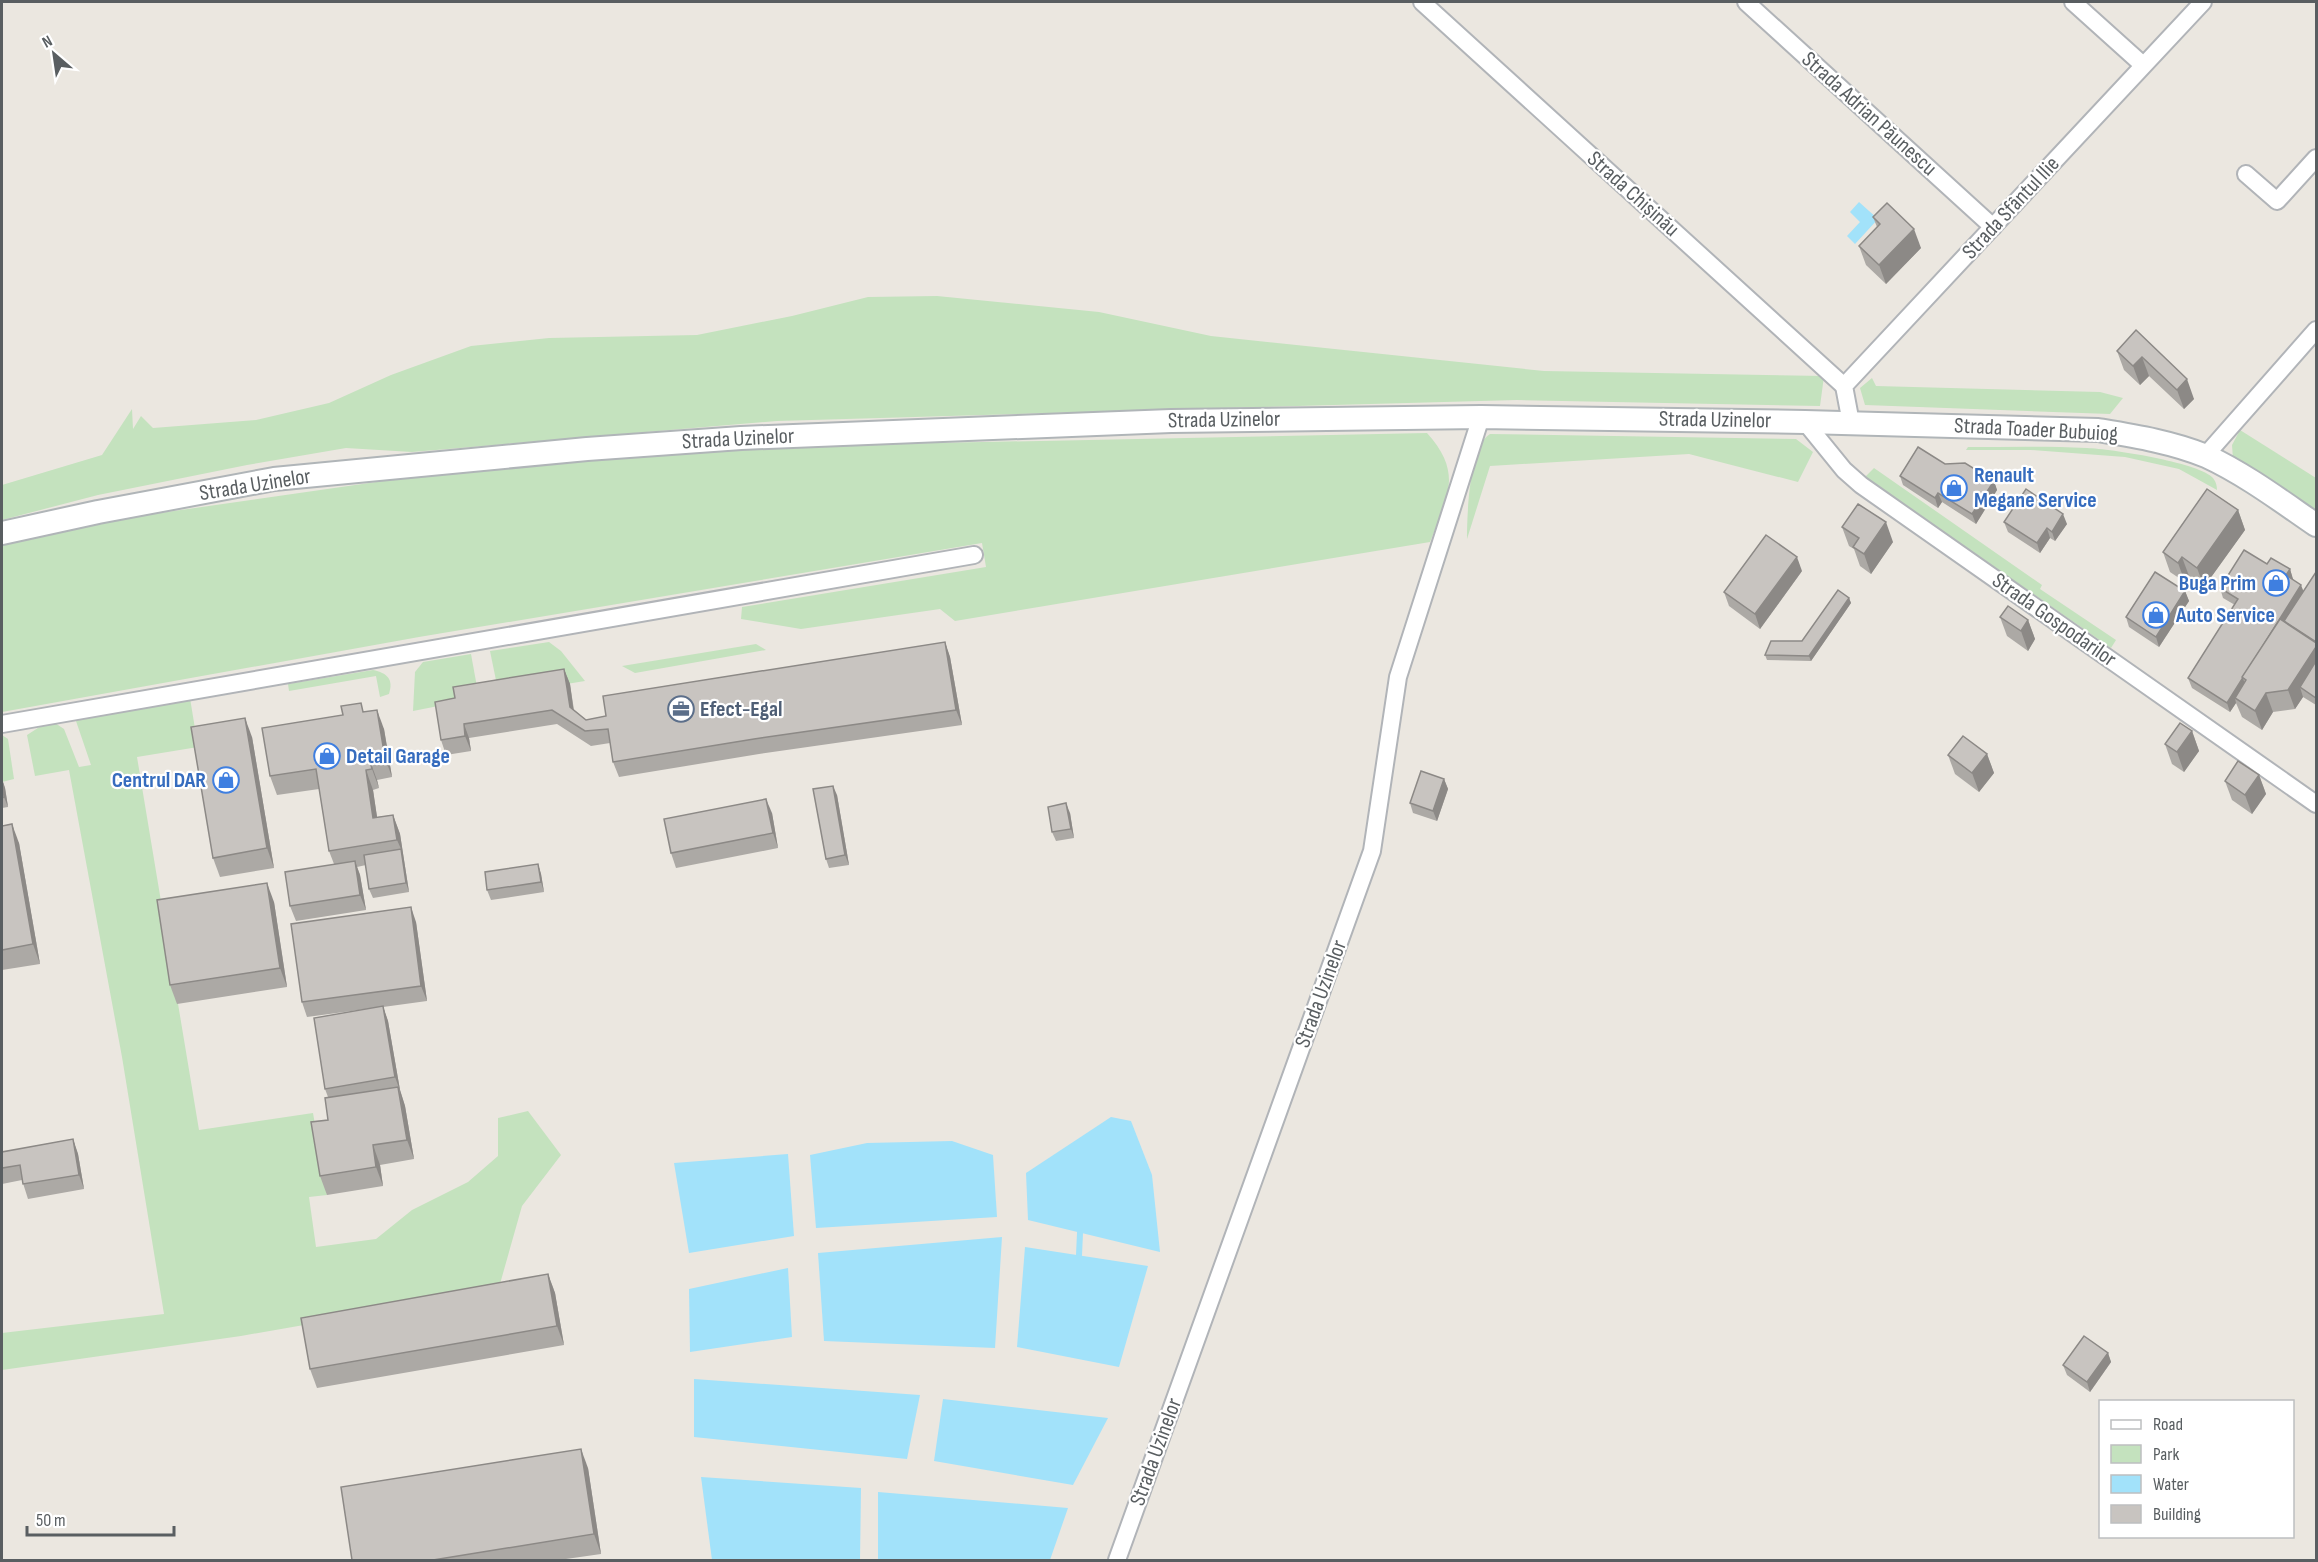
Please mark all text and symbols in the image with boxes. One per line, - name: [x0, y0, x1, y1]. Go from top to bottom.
- north arrow: [24, 24, 84, 84]
- text: N: [39, 32, 56, 53]
- street label: Strada Adrian Păunescu: [1796, 46, 1942, 182]
- street label: Strada Chișinău: [1581, 146, 1685, 242]
- street label: Strada Sfântul Ilie: [1957, 151, 2065, 265]
- street label: Strada Uzinelor: [1168, 406, 1280, 434]
- street label: Strada Uzinelor: [1659, 406, 1771, 434]
- street label: Strada Toader Bubuiog: [1953, 412, 2119, 448]
- street label: Strada Uzinelor: [681, 423, 795, 455]
- place label: Renault Megane Service: [1974, 462, 2097, 514]
- street label: Strada Uzinelor: [197, 463, 313, 507]
- shop icon: Renault Megane Service: [1939, 473, 1969, 503]
- street label: Strada Gospodarilor: [1987, 567, 2121, 673]
- shop icon: Buga Prim: [2261, 568, 2291, 598]
- place label: Buga Prim: [2179, 570, 2256, 597]
- shop icon: Auto Service: [2141, 600, 2171, 630]
- place label: Auto Service: [2175, 602, 2275, 629]
- office icon: Efect-Egal: [666, 694, 696, 724]
- place label: Efect-Egal: [700, 696, 782, 723]
- shop icon: Detail Garage: [312, 741, 342, 771]
- place label: Detail Garage: [346, 743, 450, 770]
- shop icon: Centrul DAR: [211, 765, 241, 795]
- place label: Centrul DAR: [112, 767, 206, 794]
- street label: Strada Uzinelor: [1289, 937, 1353, 1051]
- street label: Strada Uzinelor: [1124, 1395, 1188, 1509]
- legend: [2099, 1400, 2294, 1538]
- text: Road: [2153, 1414, 2183, 1435]
- text: Park: [2153, 1444, 2179, 1465]
- text: Water: [2153, 1474, 2189, 1495]
- scale bar: [27, 1499, 174, 1537]
- text: Building: [2153, 1504, 2201, 1525]
- text: 50 m: [36, 1510, 66, 1531]

